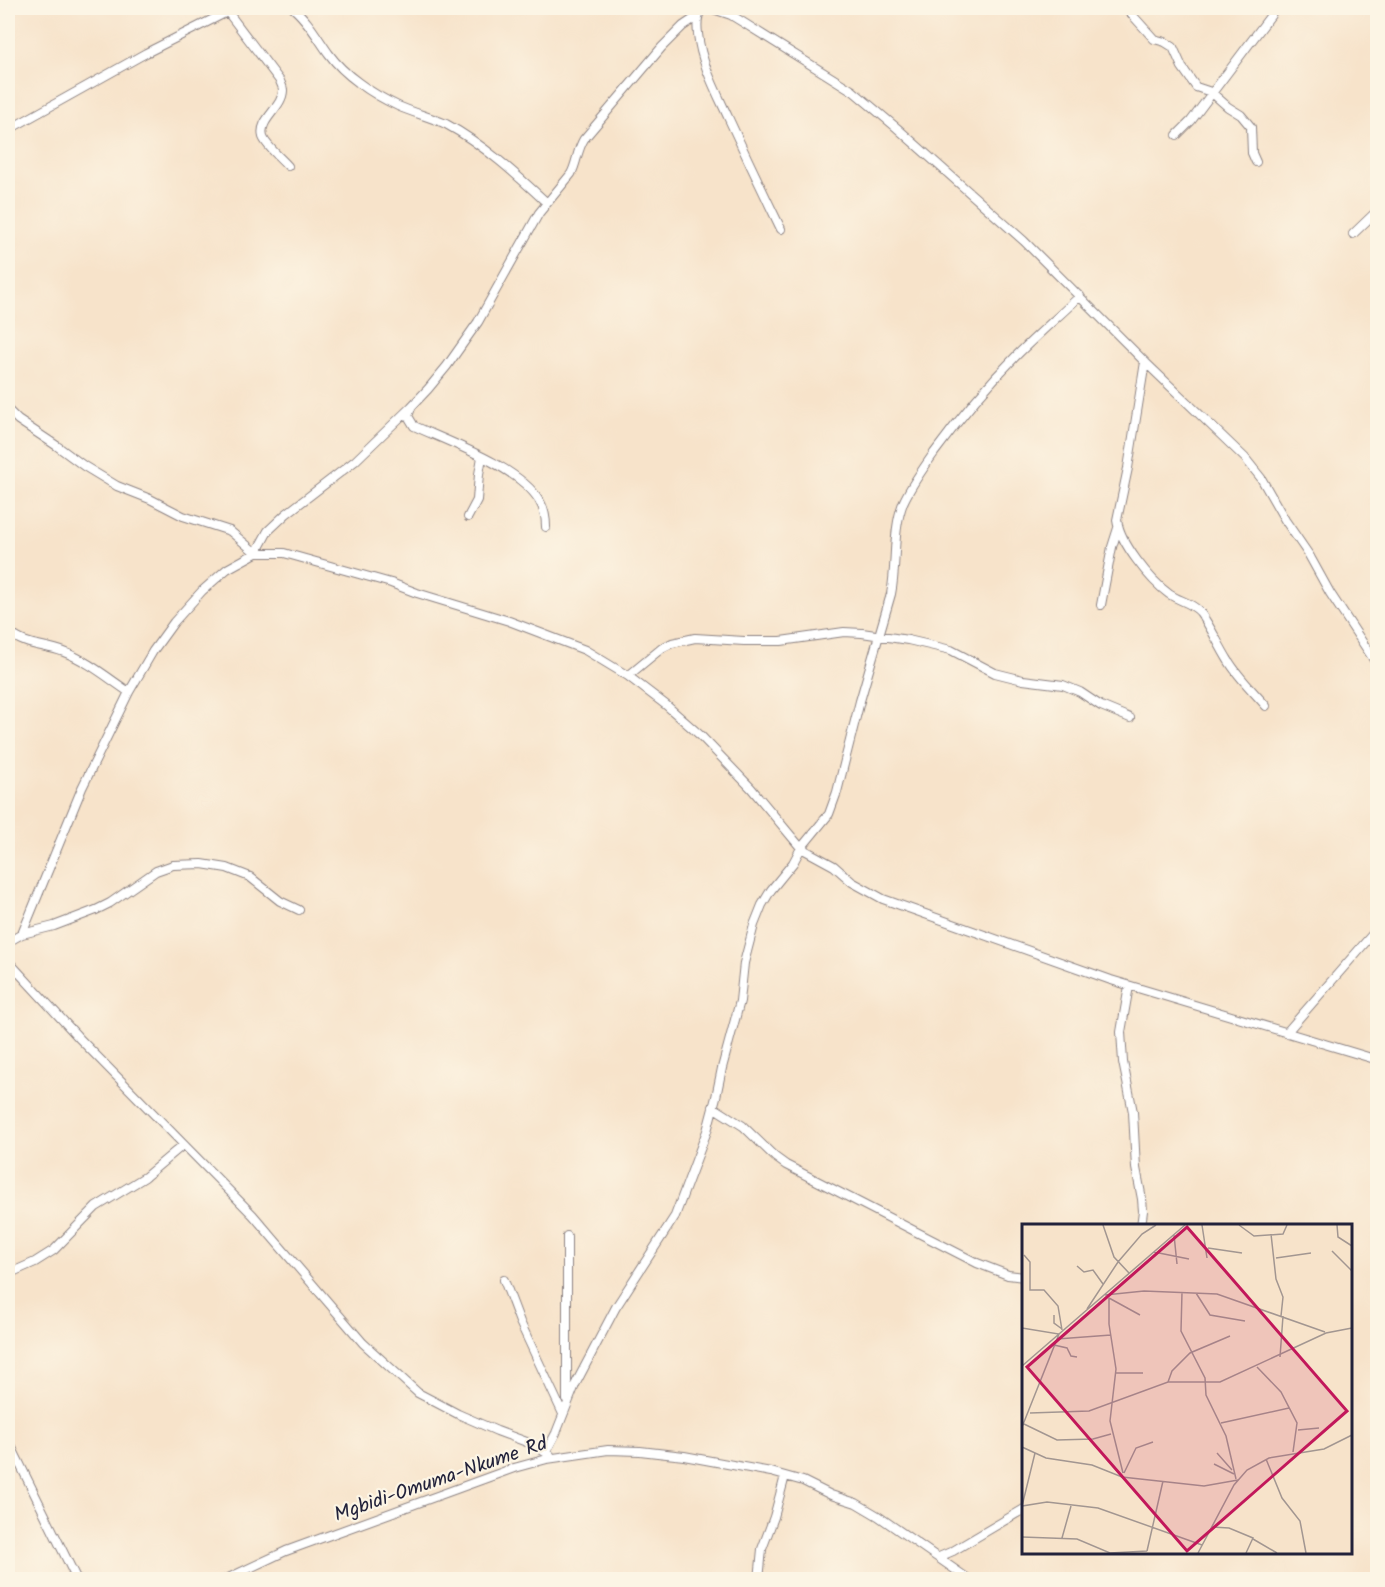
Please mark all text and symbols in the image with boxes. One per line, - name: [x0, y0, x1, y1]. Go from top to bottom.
- inset map: [1022, 1224, 1352, 1554]
- street label: Mgbidi-Omuma-Nkume Rd: [330, 1428, 553, 1532]

